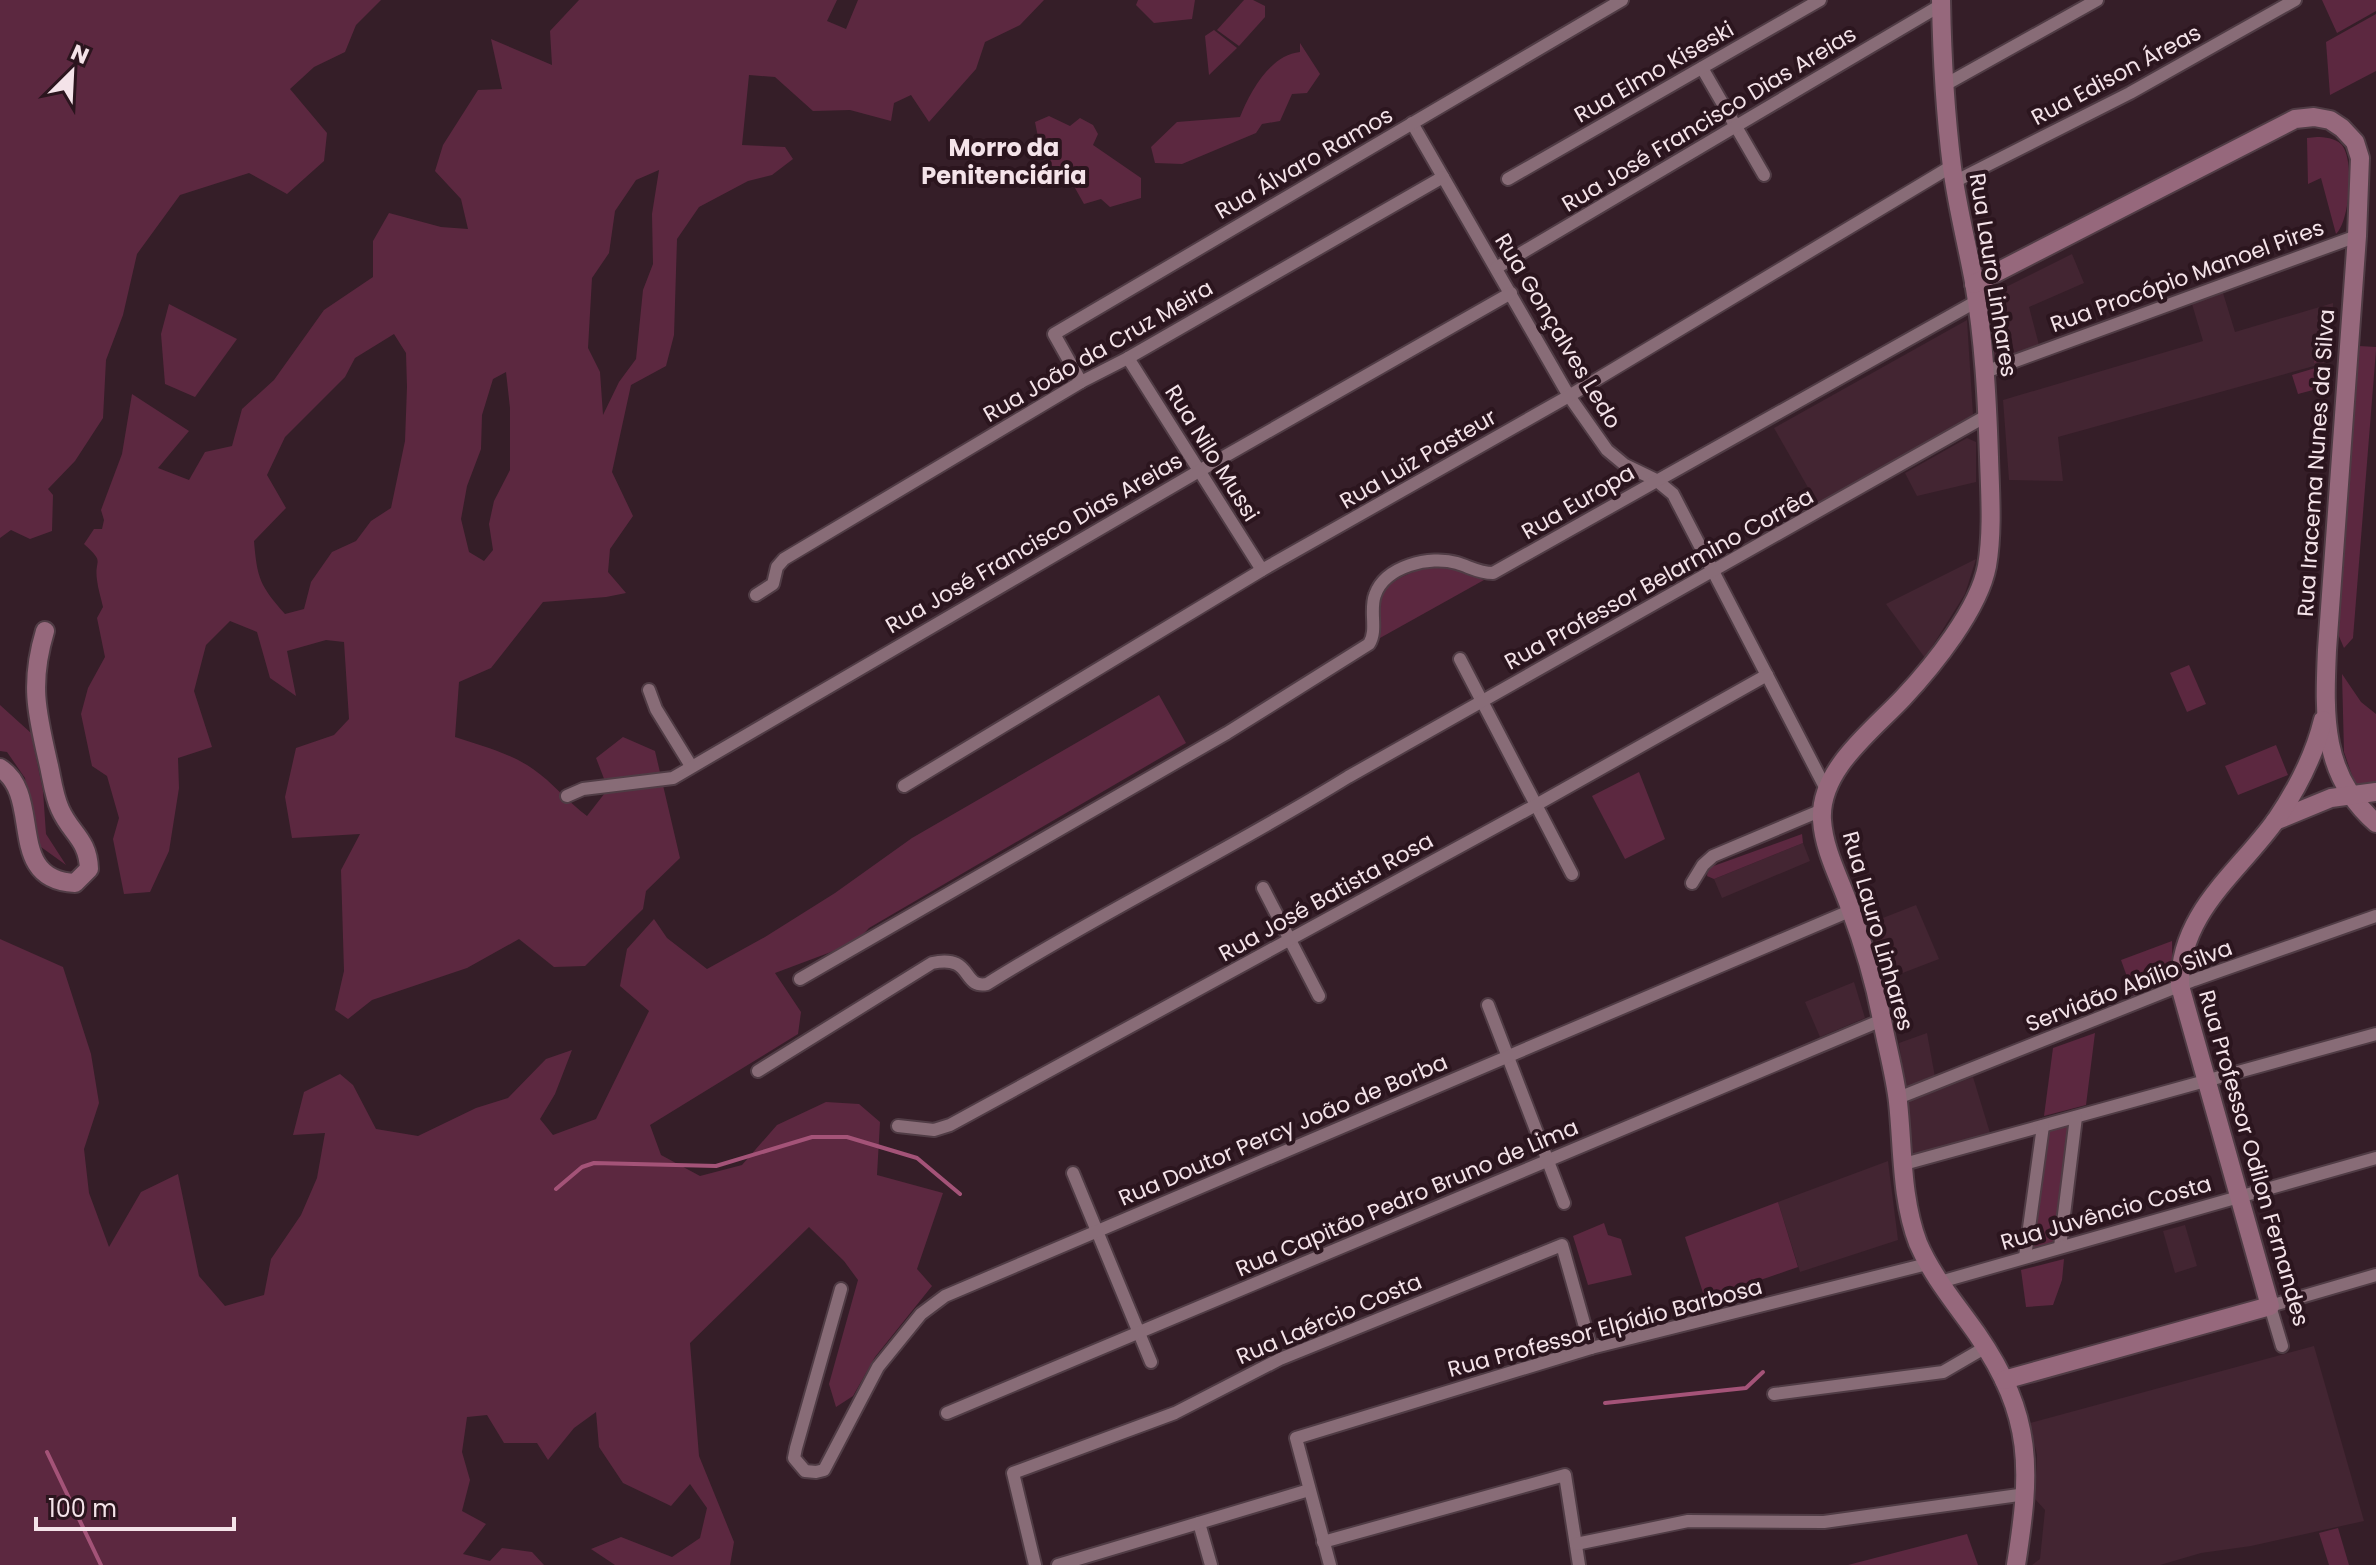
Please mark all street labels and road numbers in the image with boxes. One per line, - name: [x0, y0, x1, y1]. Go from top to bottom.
- street label: Rua Elmo Kiseski: [1569, 14, 1739, 130]
- street label: Rua Edison Áreas: [2026, 17, 2206, 133]
- street label: Rua José Francisco Dias Areias: [1556, 19, 1862, 219]
- street label: Rua Álvaro Ramos: [1210, 100, 1398, 226]
- street label: Rua Lauro Linhares: [1962, 171, 2024, 379]
- street label: Rua Procópio Manoel Pires: [2046, 212, 2328, 340]
- street label: Rua Gonçalves Ledo: [1487, 228, 1629, 434]
- street label: Rua João da Cruz Meira: [977, 272, 1219, 430]
- street label: Rua Iracema Nunes da Silva: [2290, 308, 2342, 618]
- street label: Rua Nilo Mussi: [1158, 379, 1266, 527]
- street label: Rua Luiz Pasteur: [1334, 402, 1502, 516]
- street label: Rua José Francisco Dias Areias: [880, 445, 1188, 641]
- street label: Rua Europa: [1516, 457, 1640, 547]
- street label: Rua Professor Belarmino Corrêa: [1499, 481, 1819, 677]
- street label: Rua José Batista Rosa: [1213, 825, 1439, 969]
- street label: Rua Lauro Linhares: [1835, 828, 1921, 1034]
- street label: Servidão Abílio Silva: [2021, 932, 2237, 1040]
- street label: Rua Professor Odilon Fernandes: [2191, 986, 2317, 1330]
- street label: Rua Doutor Percy João de Borba: [1114, 1046, 1452, 1214]
- street label: Rua Capitão Pedro Bruno de Lima: [1231, 1112, 1583, 1284]
- street label: Rua Juvêncio Costa: [1997, 1168, 2215, 1258]
- street label: Rua Laércio Costa: [1232, 1266, 1426, 1372]
- street label: Rua Professor Elpídio Barbosa: [1444, 1271, 1766, 1385]

